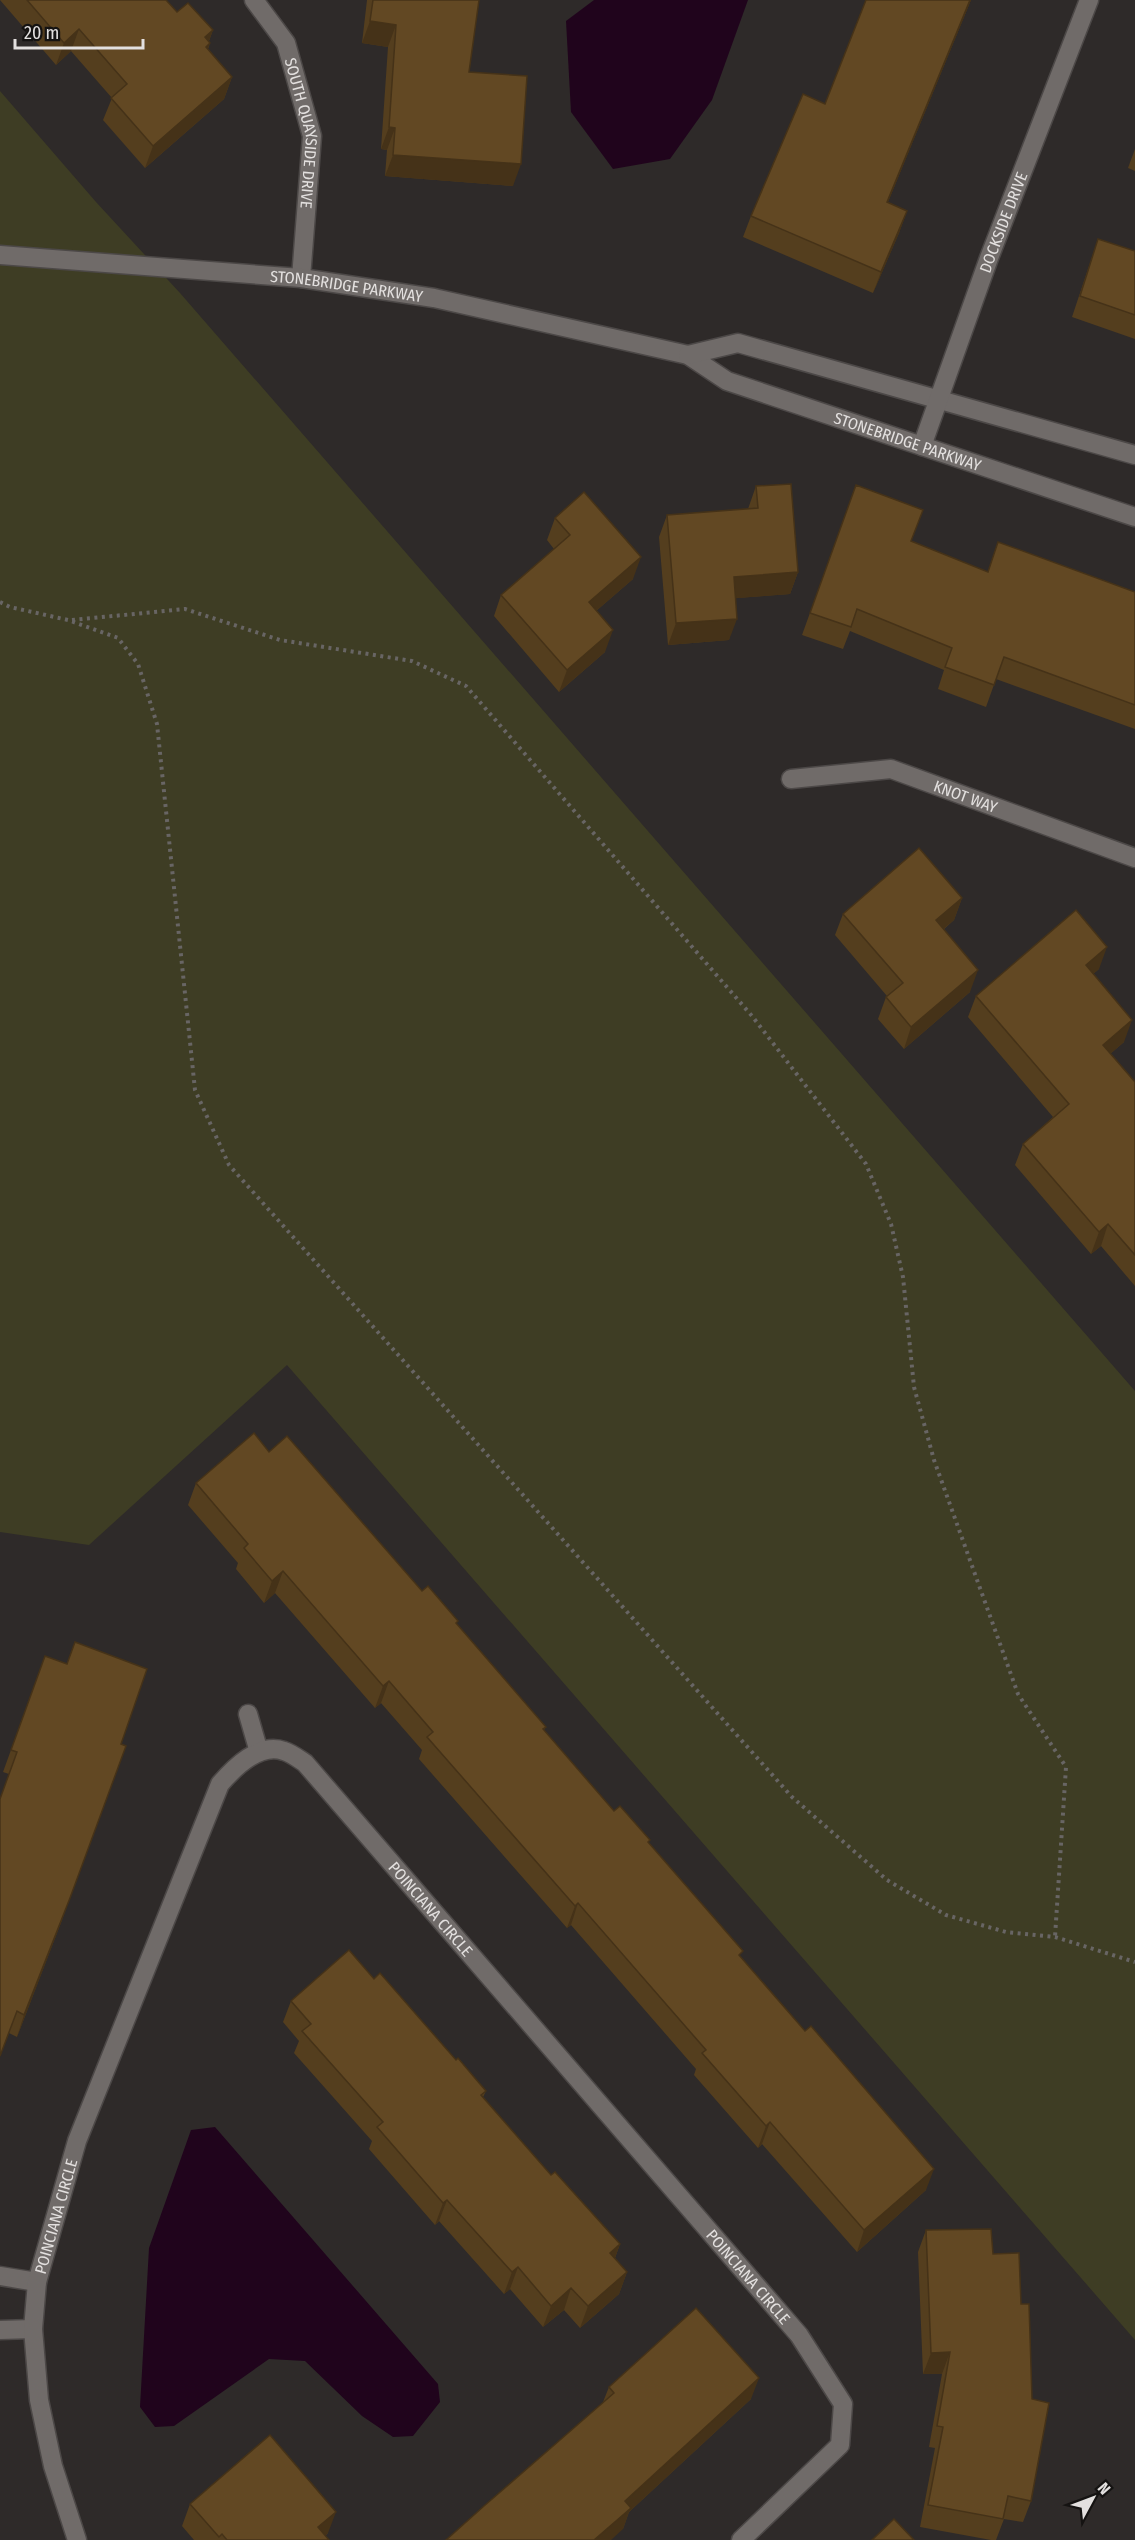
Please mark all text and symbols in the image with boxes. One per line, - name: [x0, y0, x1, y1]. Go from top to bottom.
- scale bar: [15, 12, 142, 50]
- text: 20 m: [24, 22, 59, 44]
- street label: SOUTH QUAYSIDE DRIVE: [281, 56, 321, 209]
- street label: DOCKSIDE DRIVE: [976, 169, 1031, 275]
- street label: STONEBRIDGE PARKWAY: [270, 267, 424, 306]
- street label: STONEBRIDGE PARKWAY: [832, 408, 984, 475]
- street label: KNOT WAY: [931, 776, 1000, 817]
- street label: POINCIANA CIRCLE: [385, 1858, 476, 1960]
- street label: POINCIANA CIRCLE: [31, 2157, 81, 2276]
- street label: POINCIANA CIRCLE: [702, 2226, 794, 2328]
- north arrow: [1063, 2468, 1123, 2528]
- text: N: [1094, 2479, 1114, 2498]

